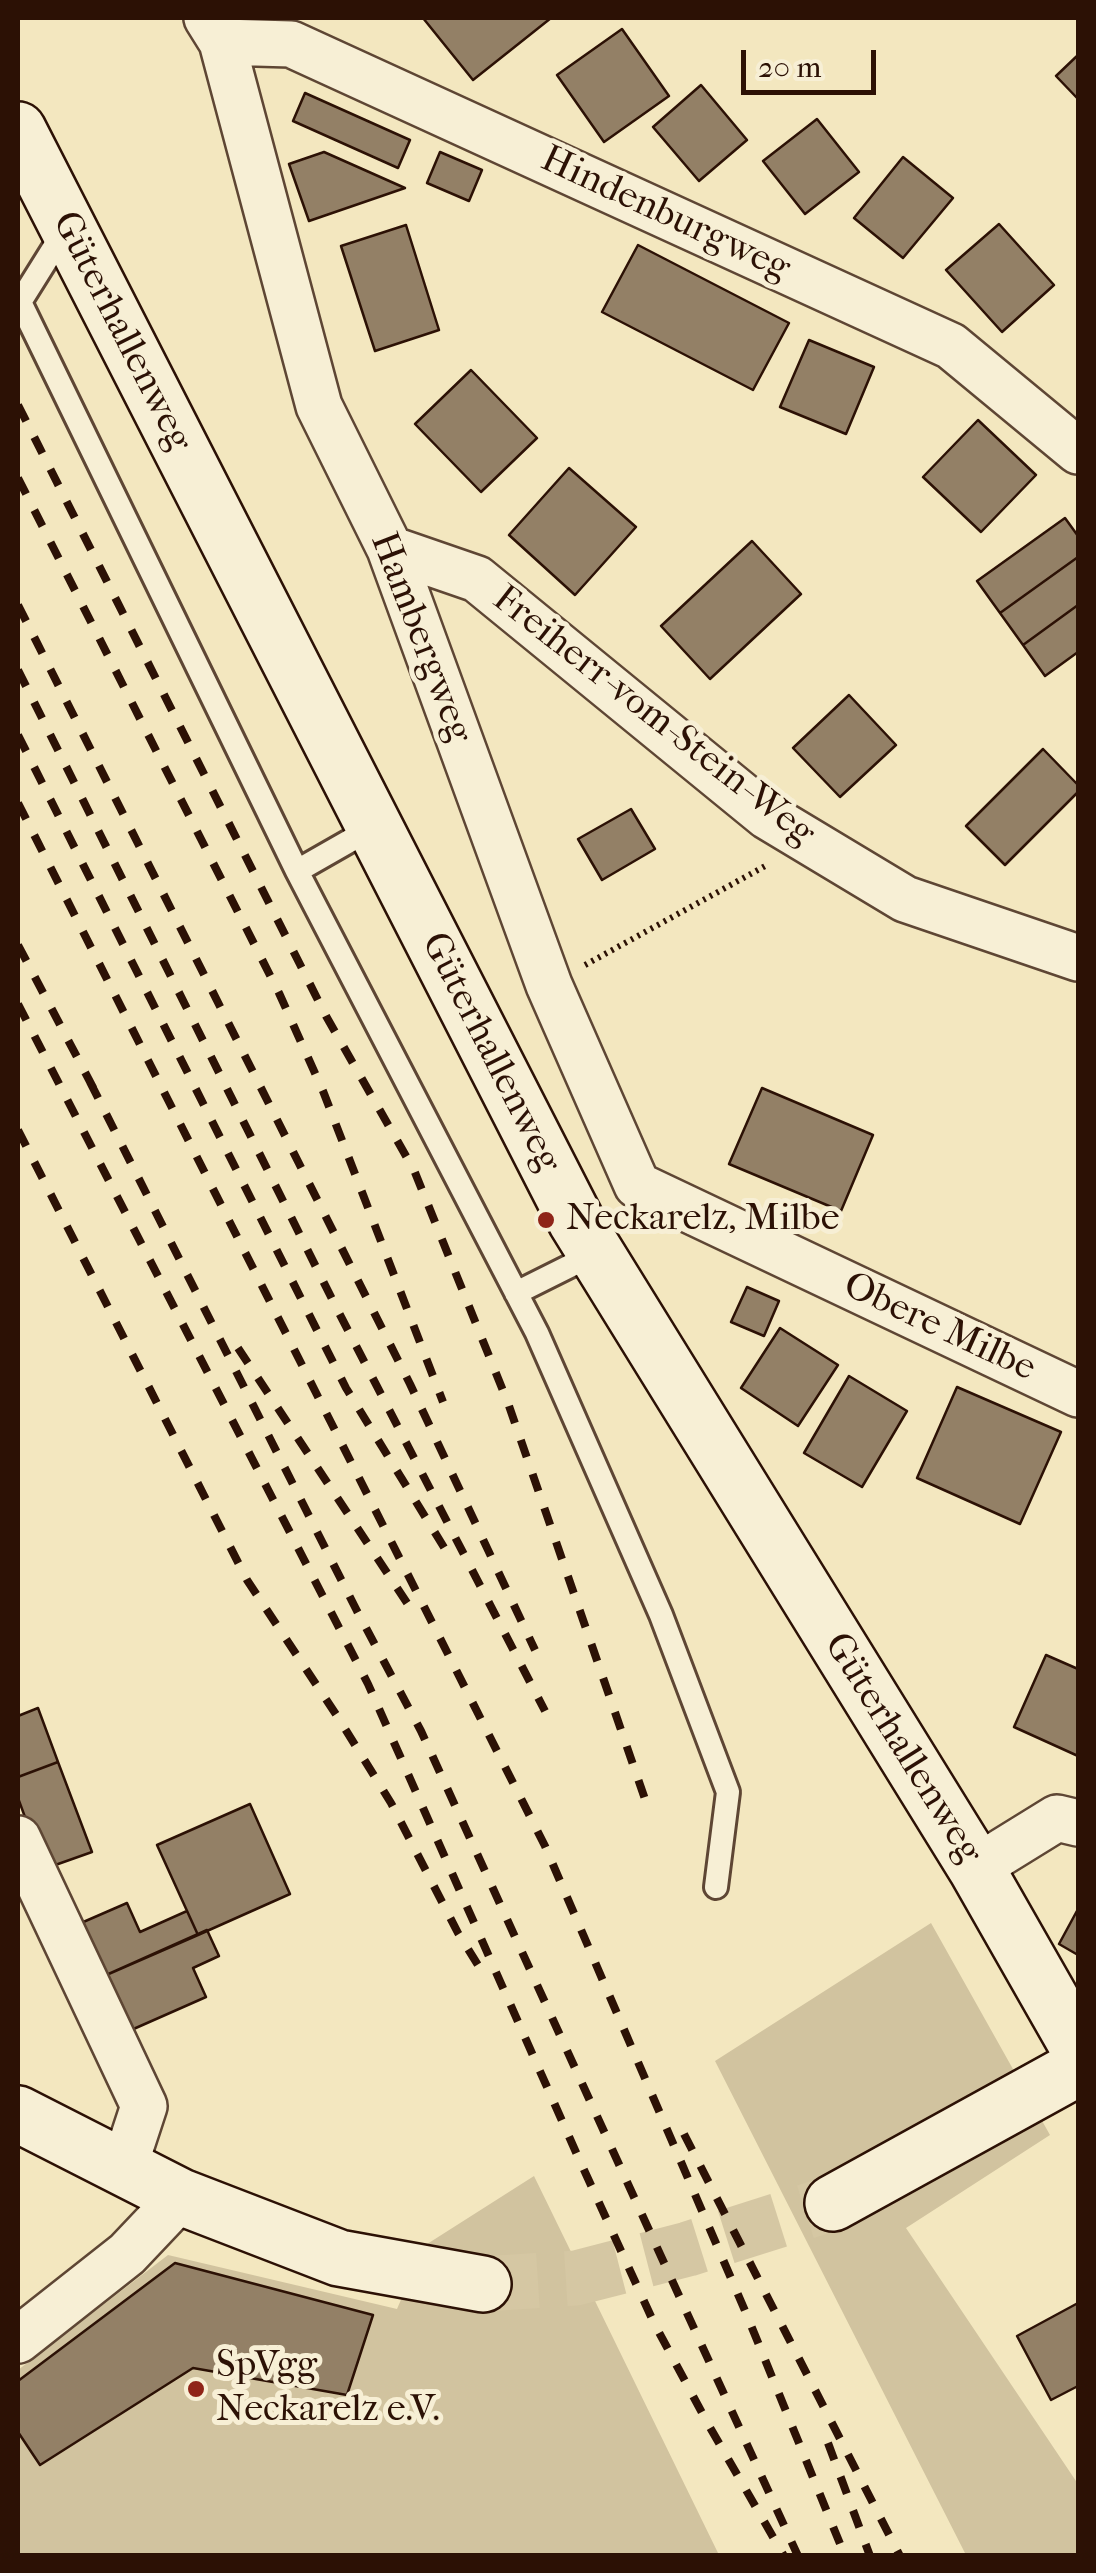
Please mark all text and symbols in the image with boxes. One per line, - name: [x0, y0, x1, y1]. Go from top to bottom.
- scale bar: [746, 30, 881, 92]
- text: 20 m: [758, 50, 821, 85]
- street label: Hindenburgweg: [533, 137, 797, 293]
- street label: Güterhallenweg: [41, 205, 201, 459]
- street label: Hambergweg: [359, 526, 481, 750]
- street label: Freiherr-vom-Stein-Weg: [483, 577, 823, 857]
- street label: Güterhallenweg: [410, 926, 570, 1180]
- place label: Neckarelz, Milbe: [566, 1197, 839, 1243]
- marker: Neckarelz, Milbe: [535, 1209, 557, 1231]
- street label: Obere Milbe: [836, 1264, 1042, 1392]
- street label: Güterhallenweg: [813, 1625, 991, 1873]
- place label: SpVgg Neckarelz e.V.: [216, 2344, 440, 2434]
- marker: SpVgg Neckarelz e.V.: [185, 2378, 207, 2400]

